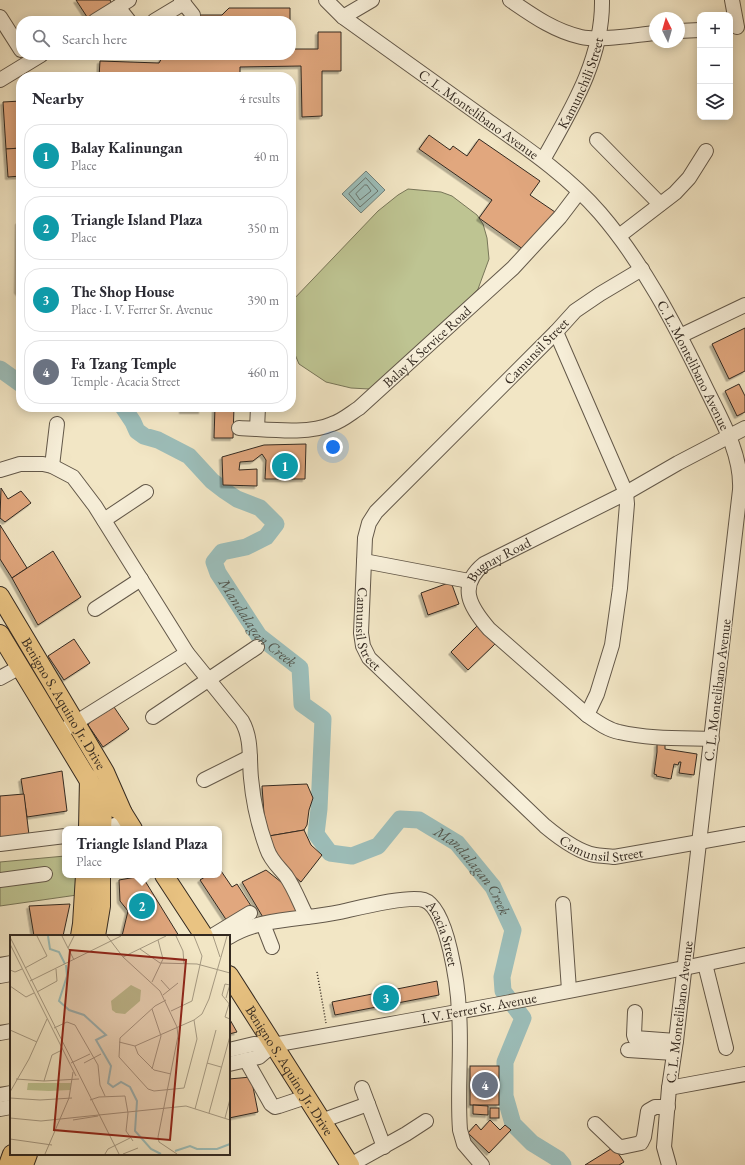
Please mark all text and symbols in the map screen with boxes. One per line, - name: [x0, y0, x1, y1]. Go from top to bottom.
- north arrow: [649, 12, 685, 48]
- map controls: [697, 12, 733, 120]
- button: +: [697, 12, 733, 48]
- search box: [16, 16, 296, 60]
- icon: search: [30, 27, 52, 49]
- text: Search here: [62, 29, 127, 48]
- street label: Kamunchili Street: [553, 35, 607, 132]
- button: −: [697, 48, 733, 84]
- street label: C. L. Montelibano Avenue: [415, 65, 543, 164]
- button: layers: [697, 84, 733, 120]
- text: Nearby: [32, 87, 84, 109]
- text: 4 results: [239, 90, 280, 107]
- text: Balay Kalinungan: [71, 138, 183, 157]
- text: 1: [43, 148, 49, 165]
- text: 40 m: [254, 148, 279, 165]
- text: Place: [71, 157, 97, 174]
- text: Triangle Island Plaza: [71, 210, 202, 229]
- text: 2: [43, 220, 49, 237]
- text: 350 m: [248, 220, 279, 237]
- text: Place: [71, 229, 97, 246]
- text: The Shop House: [71, 282, 174, 301]
- text: 3: [43, 292, 49, 309]
- text: 390 m: [248, 292, 279, 309]
- street label: C. L. Montelibano Avenue: [653, 297, 734, 433]
- text: Place · I. V. Ferrer Sr. Avenue: [71, 301, 213, 318]
- street label: Balay K Service Road: [379, 301, 475, 391]
- street label: Camunsil Street: [500, 313, 573, 388]
- text: Fa Tzang Temple: [71, 354, 176, 373]
- text: 4: [43, 364, 49, 381]
- text: 460 m: [248, 364, 279, 381]
- text: Temple · Acacia Street: [71, 373, 180, 390]
- your location: [323, 437, 343, 457]
- pin: 1: [272, 451, 298, 481]
- street label: Bugnay Road: [462, 533, 535, 585]
- water label: Mandalagan Creek: [214, 573, 301, 671]
- street label: Camunsil Street: [352, 587, 386, 675]
- street label: C. L. Montelibano Avenue: [699, 617, 735, 762]
- street label: Benigno S. Aquino Jr. Drive: [18, 634, 111, 773]
- water label: Mandalagan Creek: [430, 821, 515, 918]
- popup: [62, 826, 222, 878]
- street label: Camunsil Street: [556, 831, 645, 866]
- text: Triangle Island Plaza: [76, 834, 208, 853]
- text: Place: [76, 853, 102, 870]
- pin: 2: [129, 891, 155, 921]
- street label: Acacia Street: [422, 896, 462, 968]
- inset map: [10, 935, 230, 1155]
- street label: C. L. Montelibano Avenue: [661, 939, 697, 1084]
- pin: 3: [373, 983, 399, 1013]
- street label: I. V. Ferrer Sr. Avenue: [420, 988, 539, 1027]
- street label: Benigno S. Aquino Jr. Drive: [242, 1002, 338, 1139]
- pin: 4: [472, 1070, 498, 1100]

